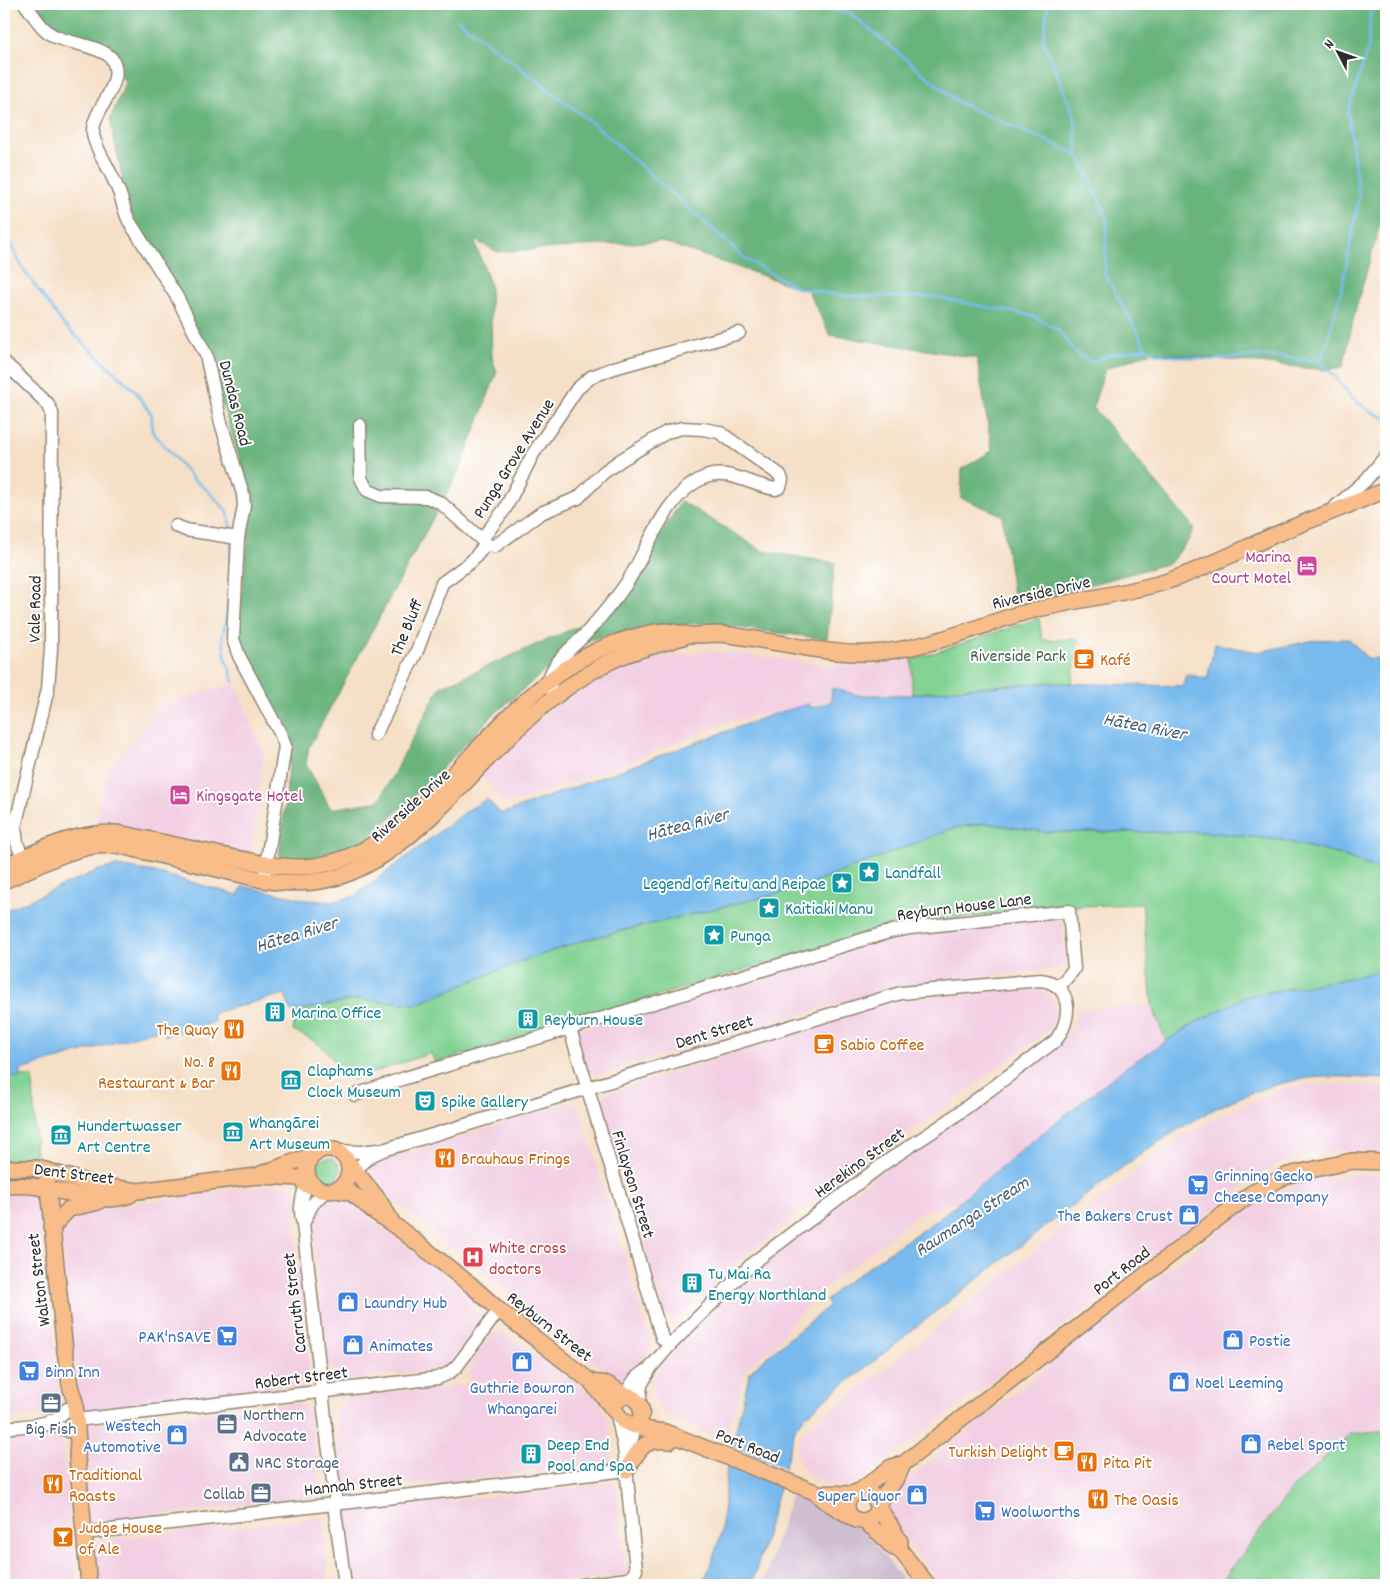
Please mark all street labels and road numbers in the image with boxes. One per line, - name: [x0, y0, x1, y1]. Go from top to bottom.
- street label: Dundas Road: [211, 358, 256, 449]
- street label: Punga Grove Avenue: [468, 394, 562, 524]
- street label: Riverside Drive: [990, 571, 1093, 618]
- street label: Vale Road: [23, 575, 50, 643]
- street label: The Bluff: [385, 595, 431, 661]
- street label: Riverside Drive: [366, 764, 457, 850]
- street label: Reyburn House Lane: [896, 888, 1033, 929]
- street label: Dent Street: [673, 1010, 757, 1057]
- street label: Herekino Street: [810, 1122, 911, 1205]
- street label: Finlayson Street: [603, 1128, 660, 1242]
- street label: Dent Street: [32, 1158, 115, 1193]
- street label: Walton Street: [22, 1231, 59, 1328]
- street label: Port Road: [1088, 1241, 1157, 1303]
- street label: Carruth Street: [278, 1251, 315, 1354]
- street label: Reyburn Street: [500, 1287, 597, 1370]
- street label: Robert Street: [253, 1361, 350, 1398]
- street label: Port Road: [711, 1423, 783, 1472]
- street label: Hannah Street: [303, 1469, 404, 1504]

